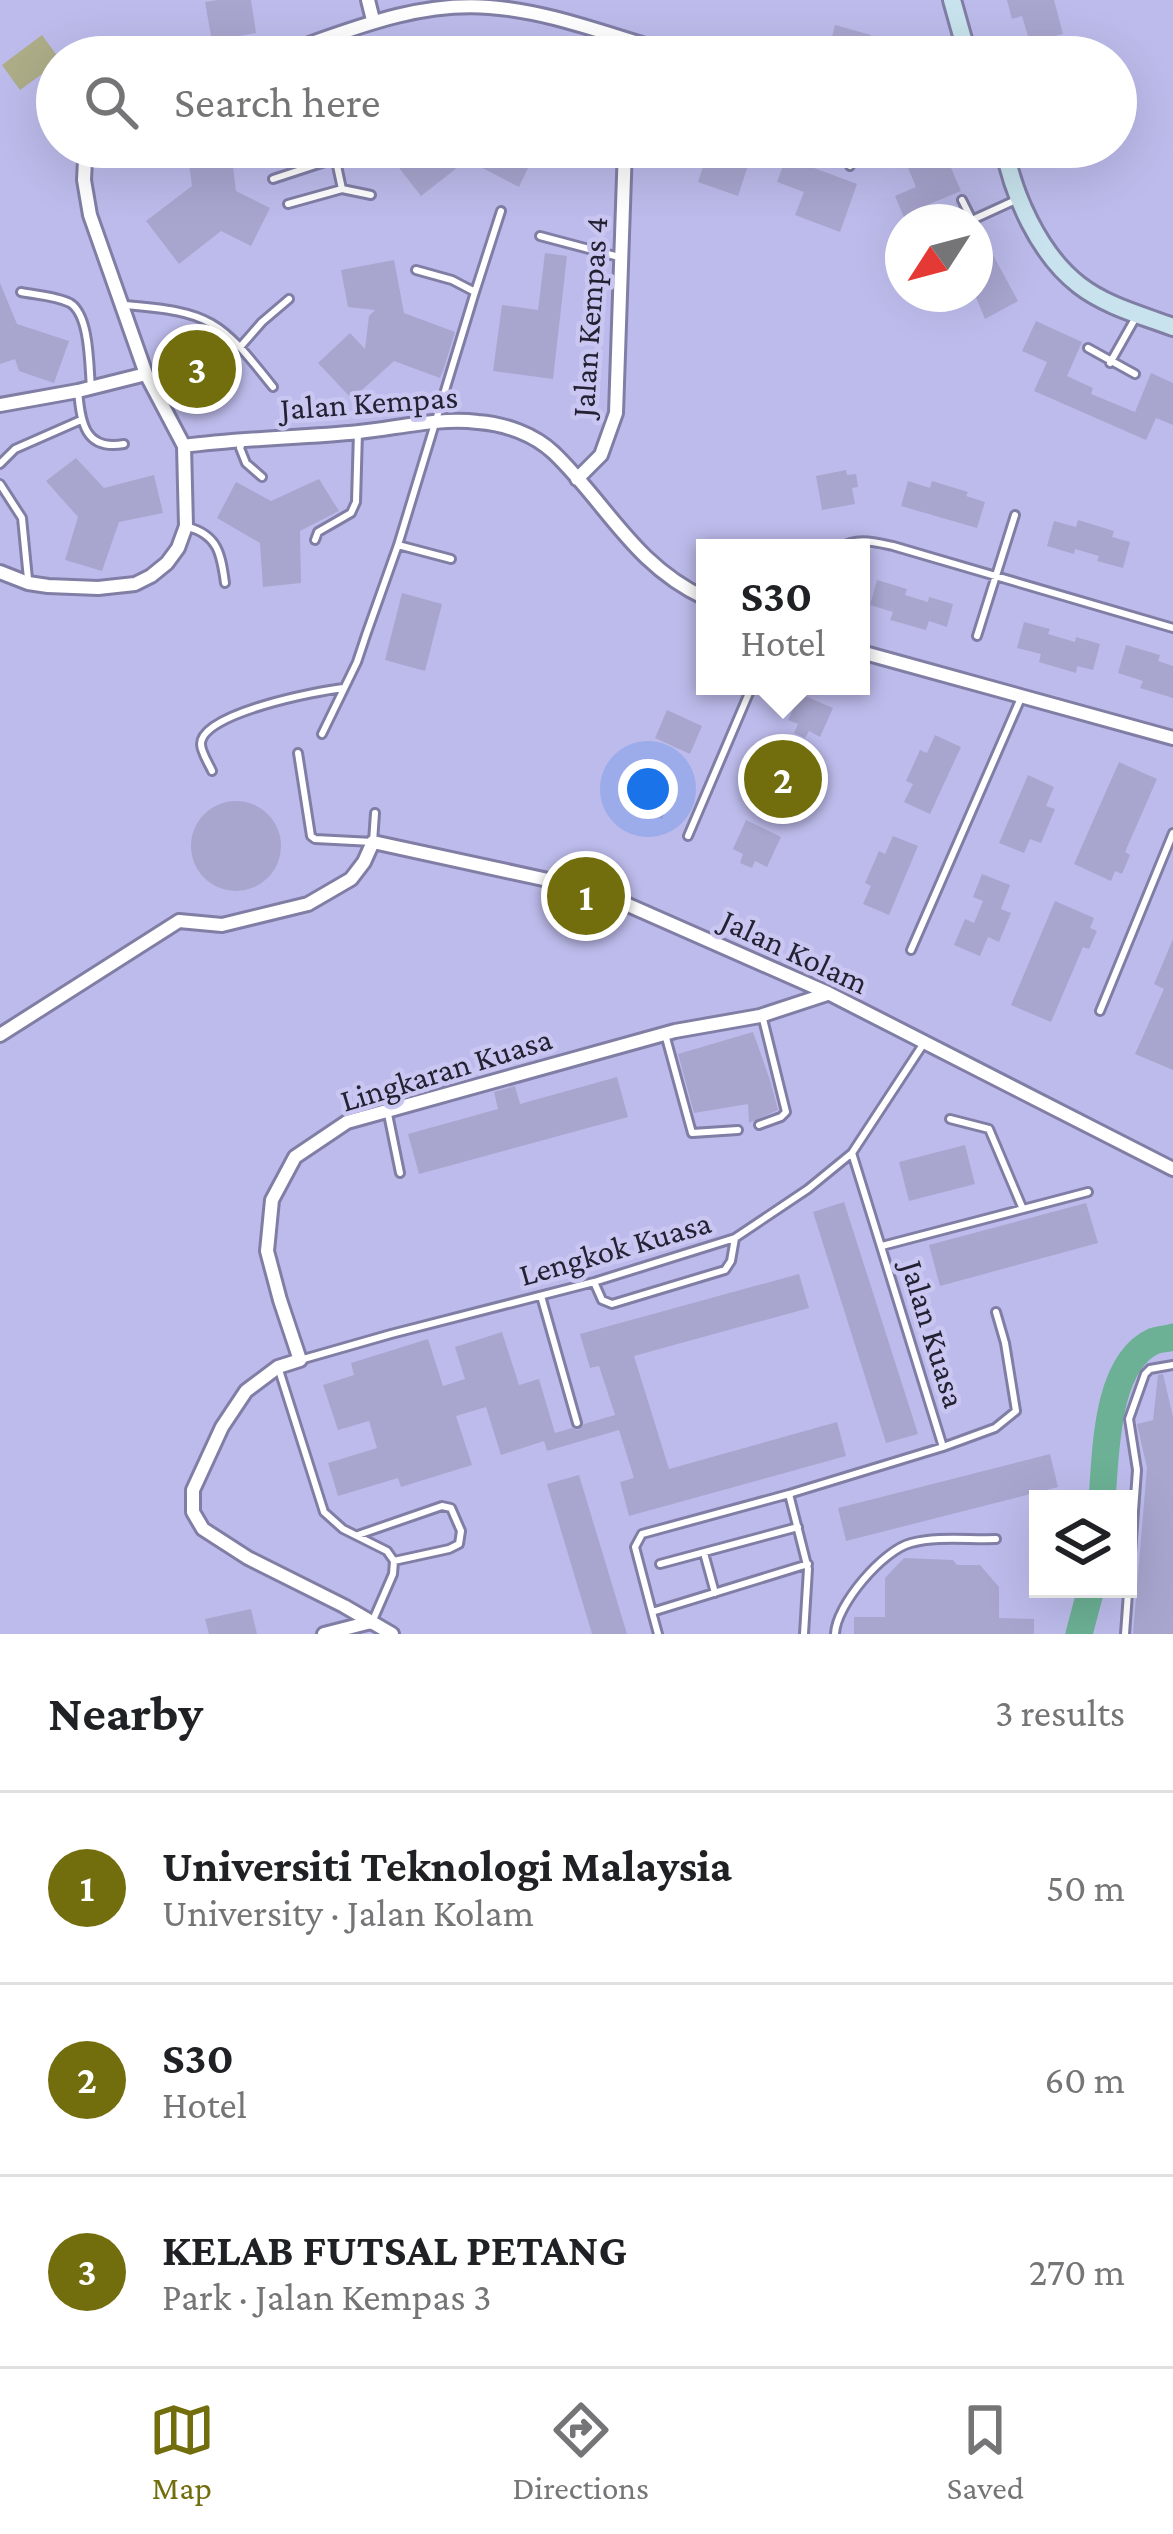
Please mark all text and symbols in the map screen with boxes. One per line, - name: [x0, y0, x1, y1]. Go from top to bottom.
- search box: [36, 36, 1137, 168]
- icon: search: [78, 69, 144, 135]
- text: Search here: [174, 77, 381, 127]
- north arrow: [885, 204, 993, 312]
- street label: Jalan Kempas 4: [563, 215, 614, 422]
- pin: 3: [158, 324, 236, 414]
- street label: Jalan Kempas: [276, 377, 459, 427]
- popup: [696, 539, 870, 695]
- text: S30: [741, 571, 812, 621]
- text: Hotel: [741, 621, 825, 664]
- pin: 2: [744, 734, 822, 824]
- your location: [618, 759, 678, 819]
- pin: 1: [547, 851, 625, 941]
- street label: Jalan Kolam: [713, 900, 875, 1001]
- street label: Lingkaran Kuasa: [336, 1019, 556, 1119]
- street label: Lengkok Kuasa: [515, 1203, 715, 1293]
- street label: Jalan Kuasa: [893, 1253, 974, 1412]
- map controls: [1029, 1490, 1137, 1598]
- button: layers: [1029, 1490, 1137, 1598]
- text: Nearby: [48, 1684, 203, 1741]
- text: 3 results: [995, 1691, 1125, 1734]
- text: Universiti Teknologi Malaysia: [162, 1841, 732, 1891]
- text: 1: [80, 1866, 94, 1909]
- text: 50 m: [1046, 1866, 1125, 1909]
- text: University · Jalan Kolam: [162, 1891, 534, 1934]
- text: S30: [162, 2033, 234, 2083]
- text: 2: [77, 2058, 97, 2101]
- text: 60 m: [1044, 2058, 1125, 2101]
- text: Hotel: [162, 2083, 247, 2126]
- text: KELAB FUTSAL PETANG: [162, 2225, 627, 2275]
- text: 3: [77, 2250, 97, 2293]
- text: 270 m: [1029, 2250, 1125, 2293]
- text: Park · Jalan Kempas 3: [162, 2275, 491, 2318]
- tab: Map: [149, 2397, 215, 2506]
- tab: Directions: [513, 2397, 649, 2506]
- tab: Saved: [947, 2397, 1024, 2506]

